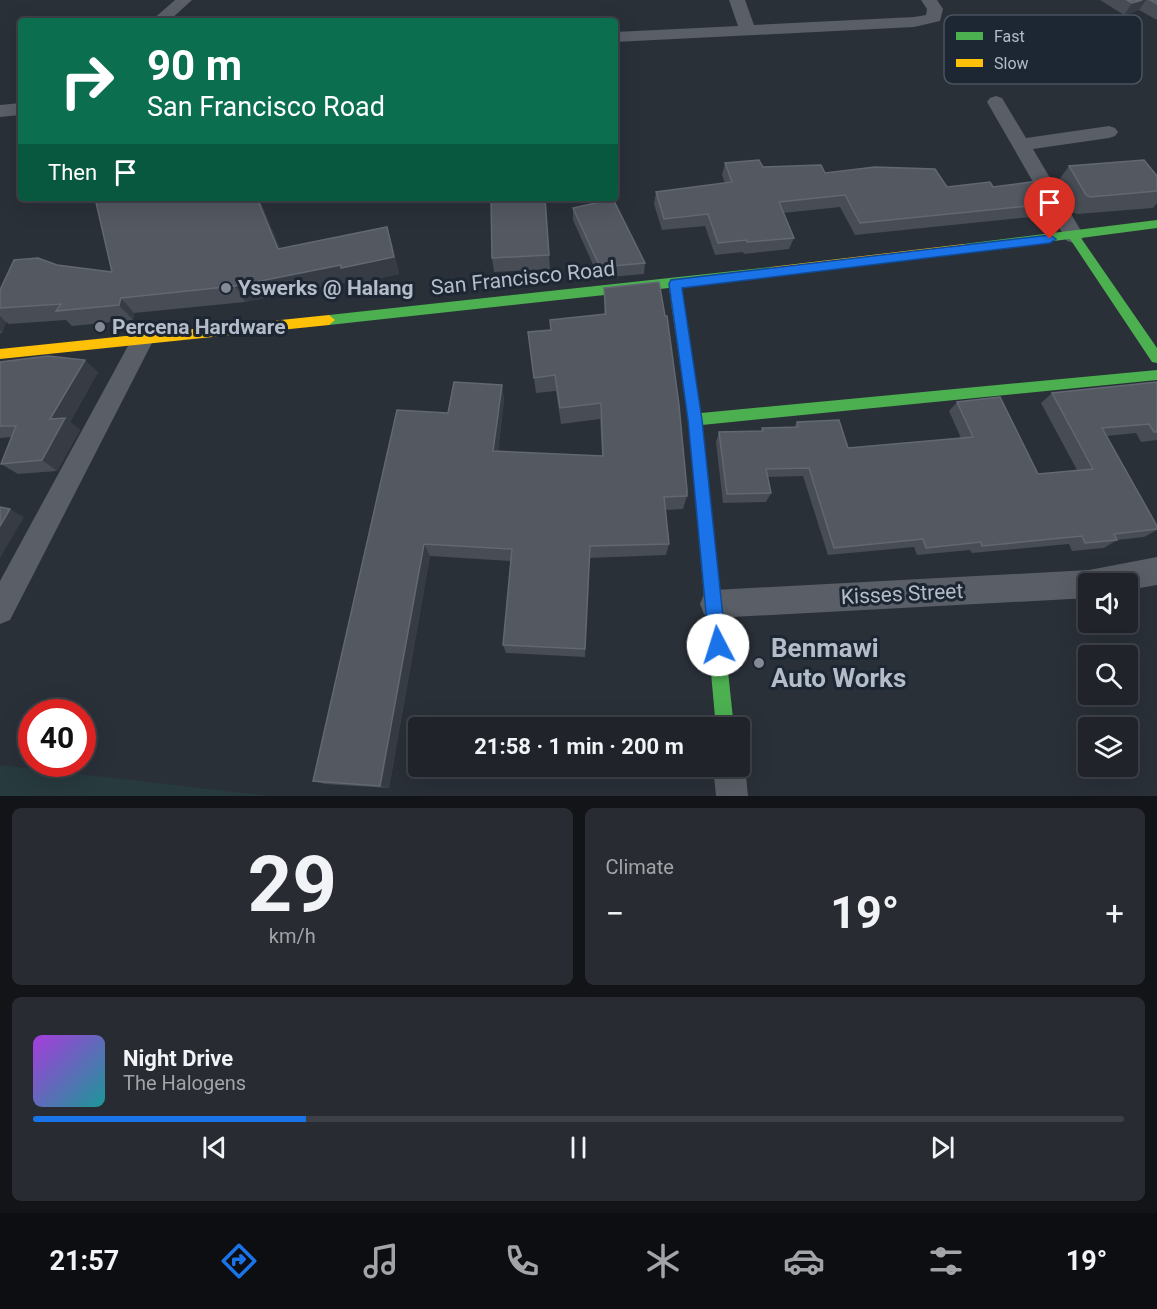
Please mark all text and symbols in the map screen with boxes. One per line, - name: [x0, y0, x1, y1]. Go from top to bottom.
- legend: [944, 15, 1142, 84]
- text: Fast: [994, 27, 1025, 46]
- text: 90 m: [147, 41, 242, 90]
- icon: right: [48, 42, 126, 120]
- text: Slow: [994, 54, 1029, 73]
- text: San Francisco Road: [147, 91, 385, 123]
- icon: arrive: [109, 156, 142, 189]
- text: Then: [48, 160, 97, 185]
- pin: [1024, 177, 1075, 239]
- icon: arrive: [1033, 186, 1066, 219]
- street label: San Francisco Road: [430, 256, 616, 300]
- place label: Yswerks @ Halang: [238, 276, 414, 300]
- marker: Yswerks @ Halang: [219, 281, 233, 295]
- place label: Percena Hardware: [112, 315, 286, 339]
- marker: Percena Hardware: [93, 320, 107, 334]
- map controls: [1078, 573, 1138, 777]
- button: sound: [1078, 573, 1138, 633]
- street label: Kisses Street: [840, 579, 964, 609]
- position arrow: [686, 613, 750, 677]
- place label: Benmawi Auto Works: [771, 633, 906, 693]
- button: search: [1078, 645, 1138, 705]
- marker: Benmawi Auto Works: [752, 656, 766, 670]
- speed limit sign: 40: [18, 699, 96, 777]
- button: layers: [1078, 717, 1138, 777]
- text: 21:58 · 1 min · 200 m: [474, 734, 684, 759]
- text: 29: [247, 839, 337, 930]
- text: Climate: [606, 855, 674, 879]
- text: 19°: [830, 886, 899, 939]
- text: −: [606, 894, 624, 933]
- text: +: [1105, 894, 1124, 933]
- text: km/h: [269, 924, 316, 948]
- text: Night Drive: [123, 1046, 233, 1071]
- text: The Halogens: [123, 1071, 246, 1095]
- icon: previous: [198, 1131, 231, 1164]
- icon: pause: [562, 1131, 595, 1164]
- icon: next: [926, 1131, 959, 1164]
- icon: directions: [218, 1240, 260, 1282]
- icon: music: [360, 1240, 402, 1282]
- icon: phone: [501, 1240, 543, 1282]
- icon: climate: [642, 1240, 684, 1282]
- icon: car: [783, 1240, 825, 1282]
- icon: filters: [925, 1240, 967, 1282]
- text: 21:57: [50, 1245, 119, 1277]
- text: 19°: [1066, 1245, 1107, 1277]

